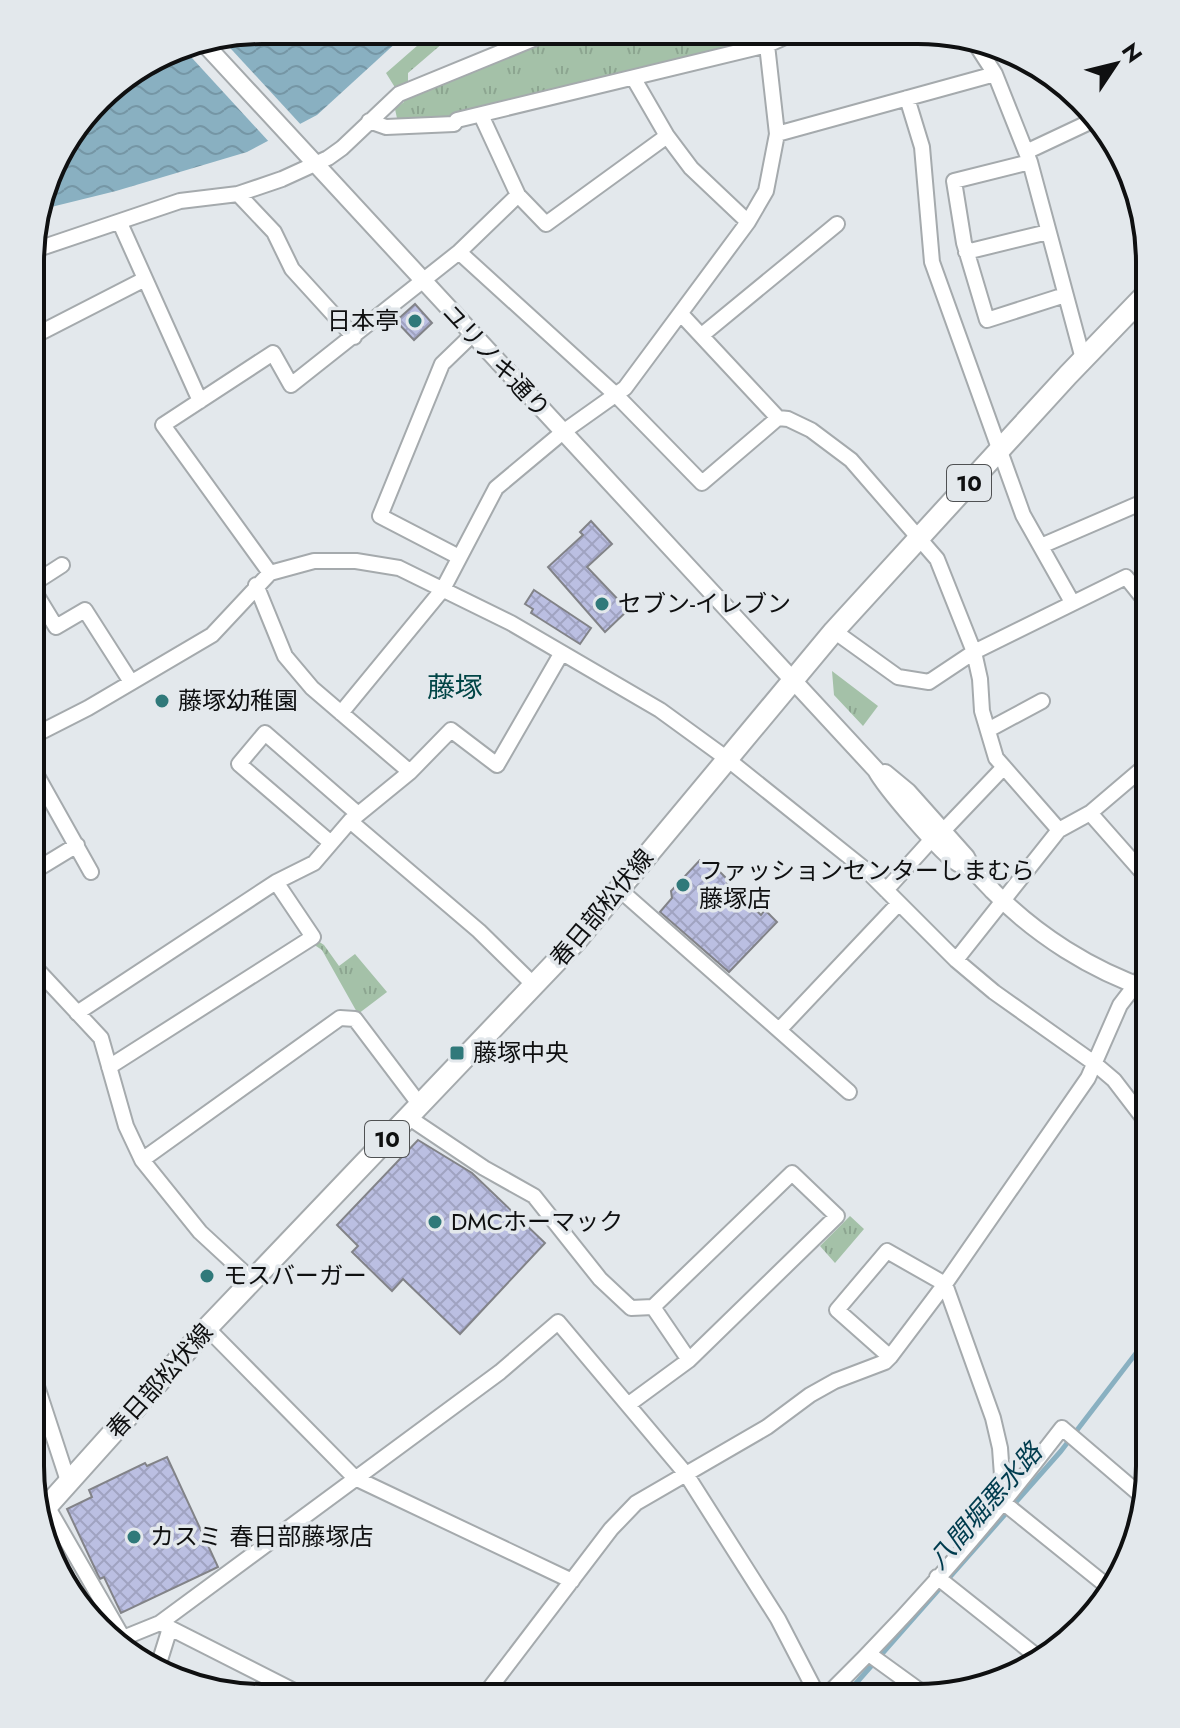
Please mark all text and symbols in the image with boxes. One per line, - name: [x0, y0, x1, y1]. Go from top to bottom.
- north arrow: [1076, 24, 1156, 104]
- text: N: [1114, 36, 1150, 69]
- street label: ユリノキ通り: [434, 296, 558, 425]
- place label: 日本亭: [327, 303, 399, 338]
- marker: 日本亭: [406, 312, 424, 330]
- road number: 10: [947, 465, 991, 501]
- place label: セブン-イレブン: [618, 586, 791, 621]
- marker: セブン-イレブン: [593, 595, 611, 613]
- district label: 藤塚: [427, 667, 483, 708]
- place label: 藤塚幼稚園: [178, 683, 298, 718]
- marker: 藤塚幼稚園: [153, 692, 171, 710]
- street label: 春日部松伏線: [542, 841, 661, 974]
- place label: ファッションセンターしまむら 藤塚店: [699, 853, 1035, 916]
- marker: ファッションセンターしまむら 藤塚店: [674, 876, 692, 894]
- place label: 藤塚中央: [473, 1035, 569, 1070]
- marker: 藤塚中央: [448, 1044, 466, 1062]
- road number: 10: [365, 1121, 409, 1157]
- place label: DMCホーマック: [451, 1204, 623, 1239]
- marker: DMCホーマック: [426, 1213, 444, 1231]
- place label: モスバーガー: [223, 1258, 367, 1293]
- marker: モスバーガー: [198, 1267, 216, 1285]
- street label: 春日部松伏線: [98, 1315, 221, 1446]
- water label: 八間堀悪水路: [919, 1433, 1052, 1577]
- place label: カスミ 春日部藤塚店: [150, 1519, 373, 1554]
- marker: カスミ 春日部藤塚店: [125, 1528, 143, 1546]

